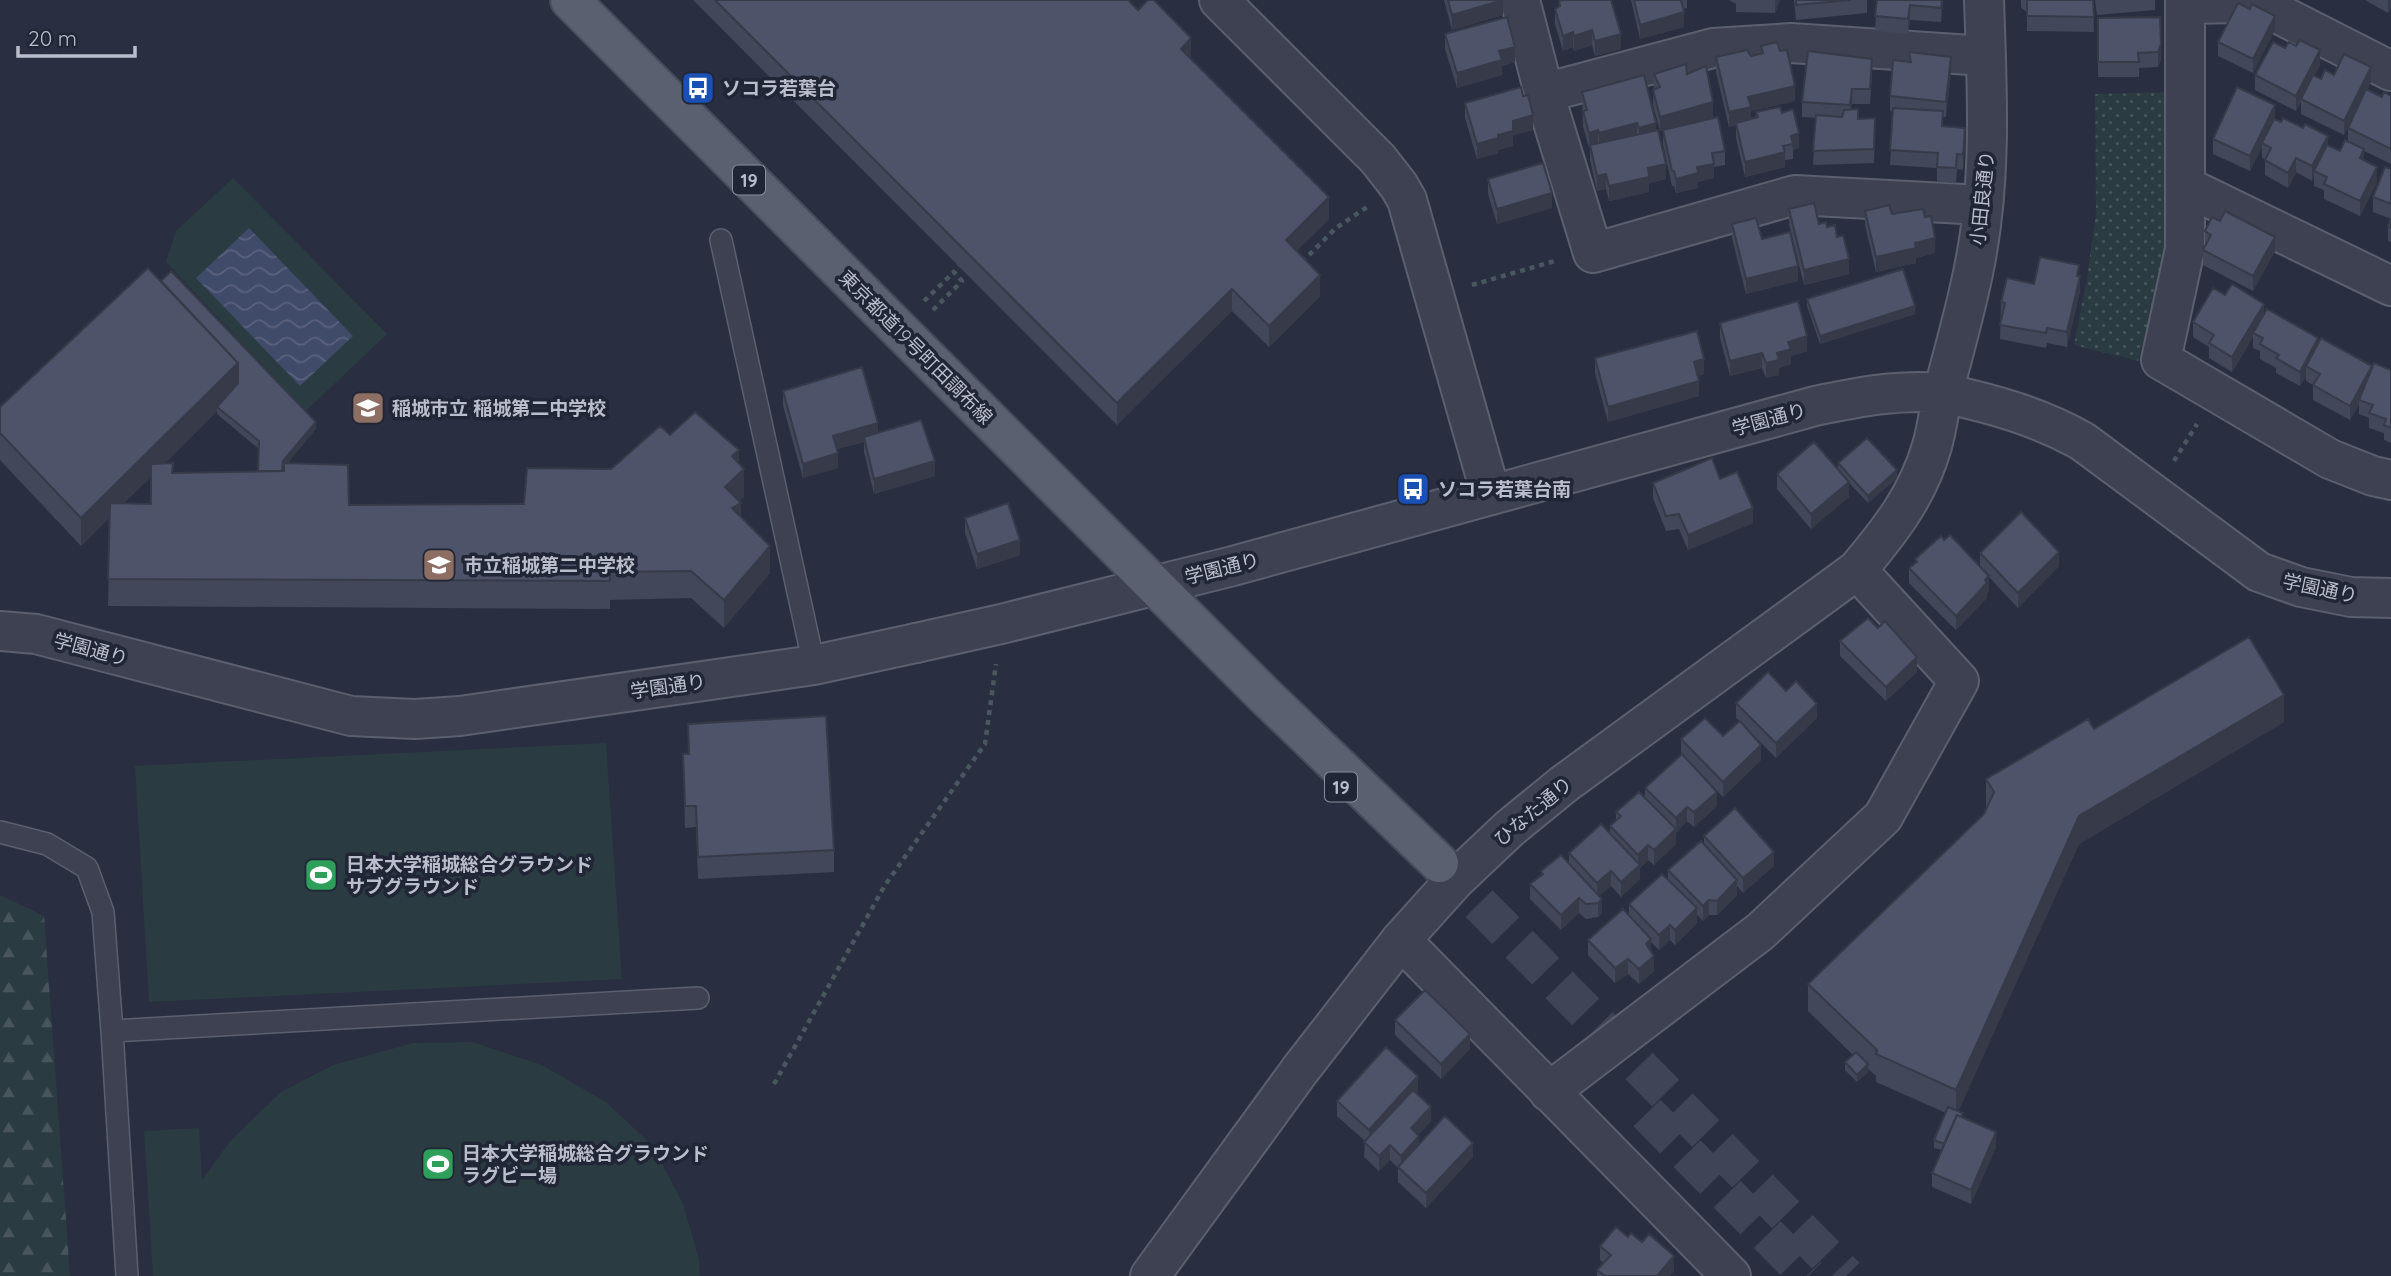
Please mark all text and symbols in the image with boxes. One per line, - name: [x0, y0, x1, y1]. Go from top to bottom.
- scale bar: [18, 14, 135, 58]
- text: 20 m: [28, 25, 77, 51]
- bus stop icon: ソコラ若葉台: [679, 69, 717, 107]
- place label: ソコラ若葉台: [722, 76, 836, 100]
- street label: 小田良通り: [1965, 149, 1999, 247]
- road number: 19: [733, 166, 765, 195]
- street label: 東京都道19号町田調布線: [834, 265, 998, 429]
- school or university icon: 稲城市立 稲城第二中学校: [349, 389, 387, 427]
- place label: 稲城市立 稲城第二中学校: [392, 396, 606, 420]
- street label: 学園通り: [1729, 398, 1809, 440]
- bus stop icon: ソコラ若葉台南: [1394, 470, 1432, 508]
- place label: ソコラ若葉台南: [1438, 477, 1571, 501]
- school or university icon: 市立稲城第二中学校: [420, 546, 458, 584]
- street label: 学園通り: [1182, 547, 1262, 589]
- place label: 市立稲城第二中学校: [464, 553, 635, 577]
- street label: 学園通り: [2280, 568, 2360, 608]
- street label: 学園通り: [51, 628, 131, 670]
- street label: 学園通り: [629, 669, 707, 703]
- street label: ひなた通り: [1489, 771, 1577, 851]
- road number: 19: [1325, 772, 1357, 802]
- place label: 日本大学稲城総合グラウンド サブグラウンド: [346, 852, 593, 898]
- sports icon: 日本大学稲城総合グラウンド サブグラウンド: [302, 856, 340, 894]
- place label: 日本大学稲城総合グラウンド ラグビー場: [462, 1141, 709, 1187]
- sports icon: 日本大学稲城総合グラウンド ラグビー場: [419, 1145, 457, 1183]

